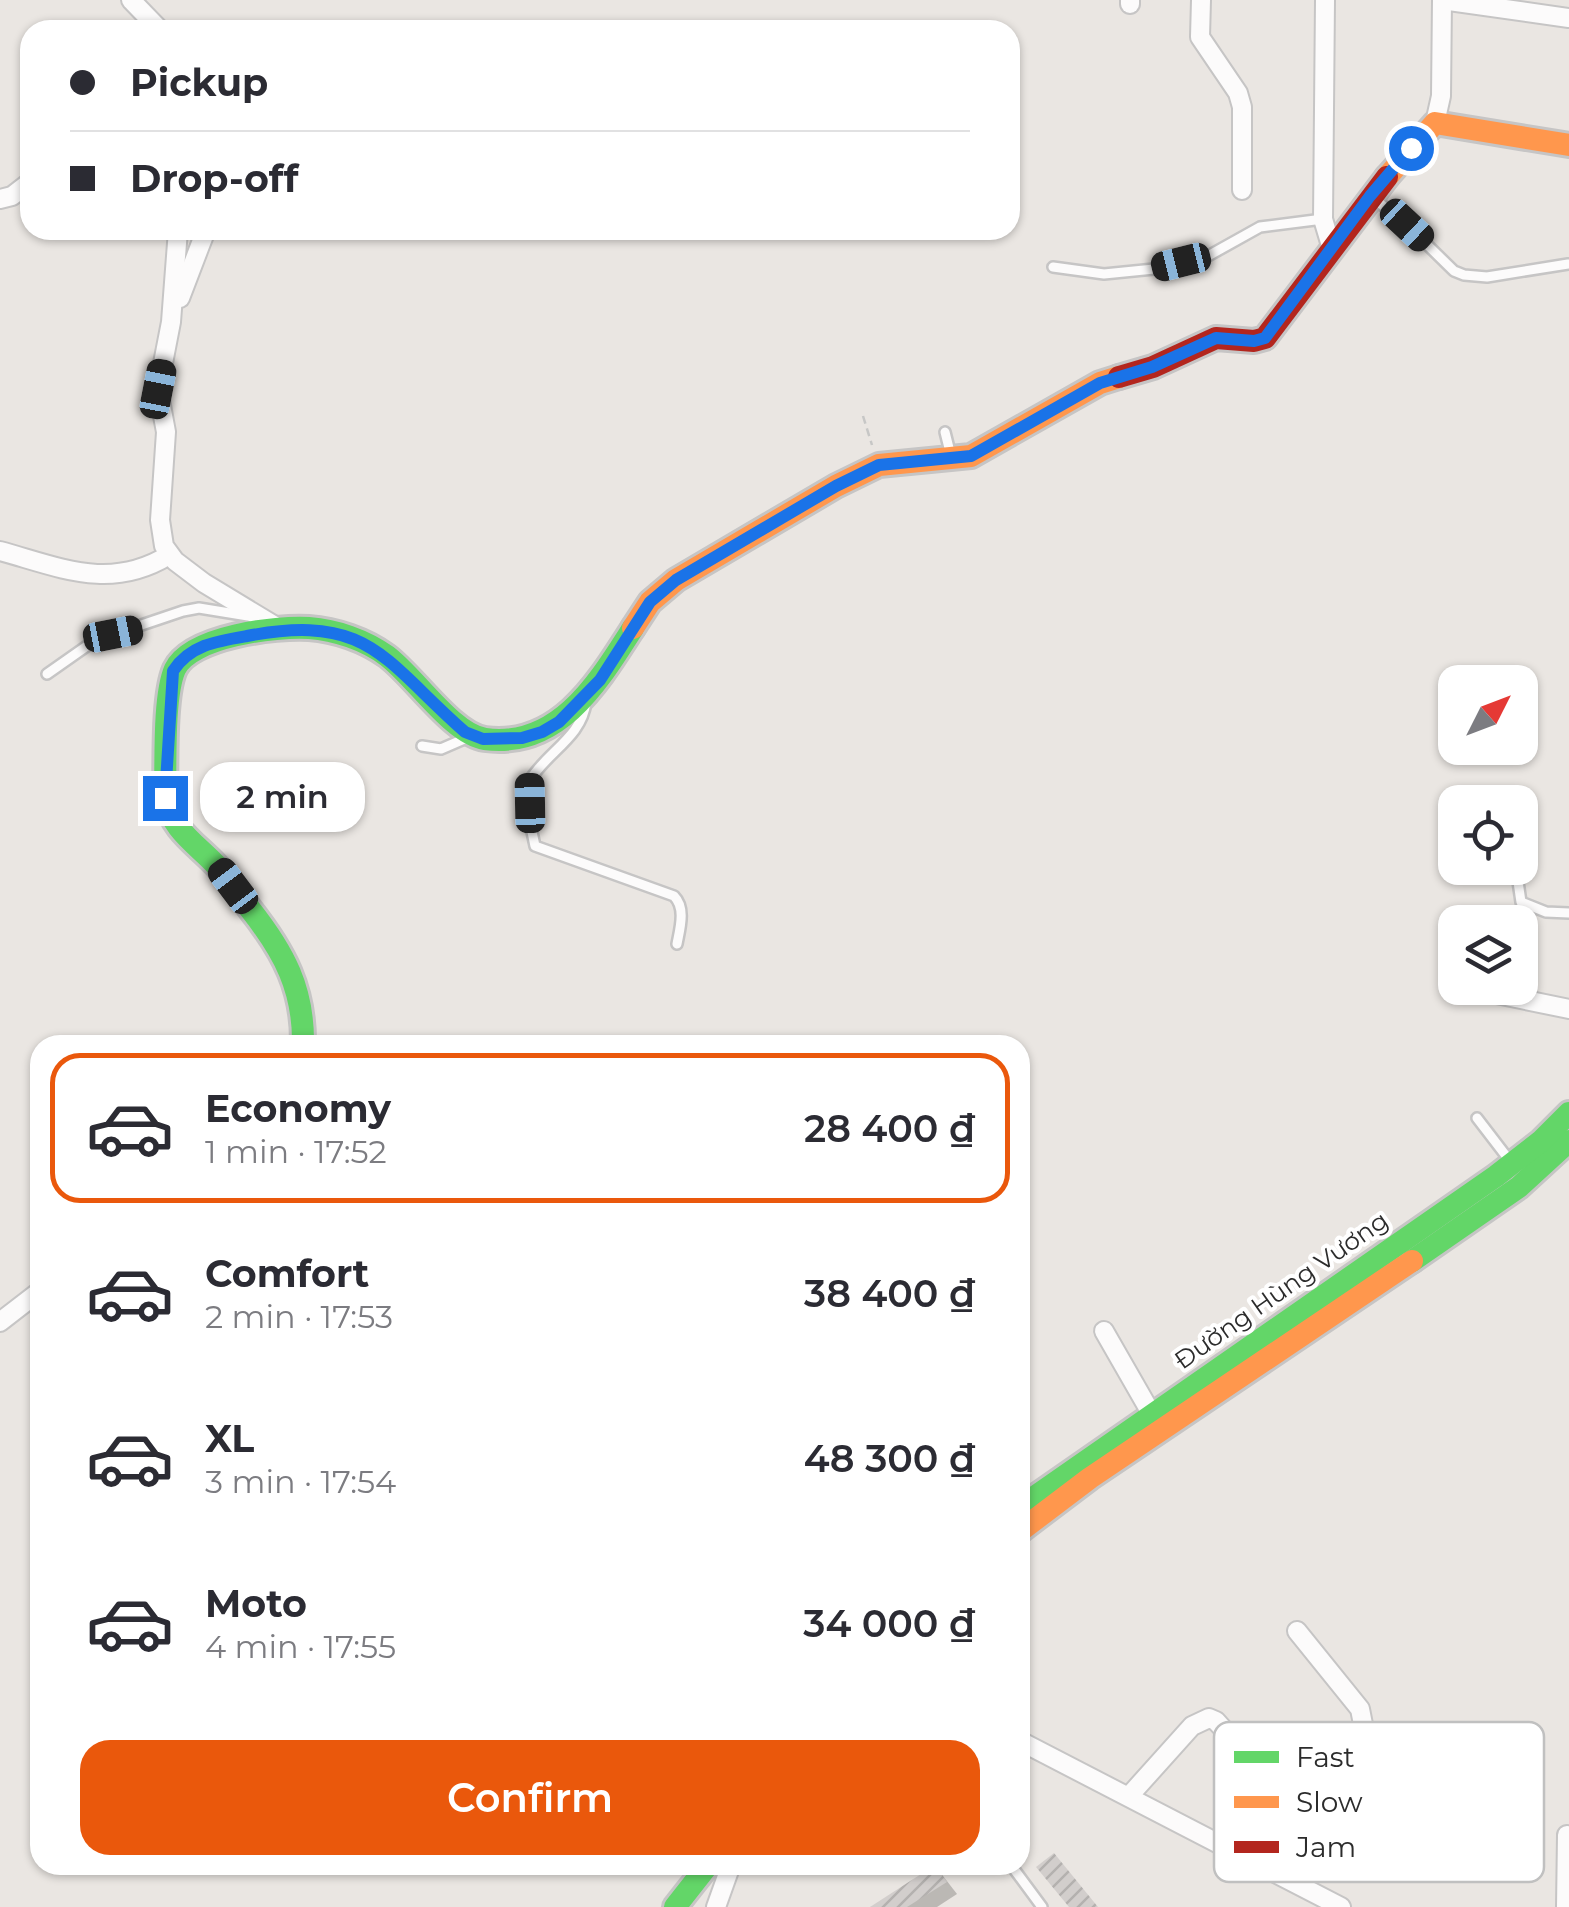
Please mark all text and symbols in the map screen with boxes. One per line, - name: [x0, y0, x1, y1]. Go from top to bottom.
- text: Pickup: [130, 59, 268, 106]
- route start: [1389, 126, 1434, 171]
- text: Drop-off: [130, 155, 299, 202]
- car: [1375, 194, 1439, 256]
- car: [1148, 240, 1214, 284]
- car: [138, 357, 178, 421]
- car: [81, 614, 145, 654]
- north arrow: [1438, 665, 1538, 765]
- map controls: [1438, 665, 1538, 1005]
- callout: 2 min: [200, 763, 365, 833]
- car: [514, 773, 546, 833]
- route end: [143, 776, 188, 821]
- text: 2 min: [236, 777, 329, 816]
- button: locate: [1438, 785, 1538, 885]
- car: [203, 853, 263, 919]
- button: layers: [1438, 905, 1538, 1005]
- icon: car: [85, 1083, 175, 1173]
- text: Economy: [205, 1085, 391, 1132]
- text: 28 400 ₫: [804, 1105, 975, 1152]
- text: 1 min · 17:52: [205, 1132, 387, 1171]
- street label: Đường Hùng Vương: [1168, 1205, 1394, 1375]
- icon: car: [85, 1248, 175, 1338]
- text: Comfort: [205, 1250, 369, 1297]
- text: 38 400 ₫: [804, 1270, 975, 1317]
- text: 2 min · 17:53: [205, 1297, 393, 1336]
- icon: car: [85, 1413, 175, 1503]
- text: XL: [205, 1415, 254, 1462]
- text: 48 300 ₫: [804, 1435, 975, 1482]
- text: 3 min · 17:54: [205, 1462, 396, 1501]
- icon: car: [85, 1578, 175, 1668]
- text: Moto: [205, 1580, 307, 1627]
- text: 34 000 ₫: [803, 1600, 975, 1647]
- text: 4 min · 17:55: [205, 1627, 396, 1666]
- legend: [1214, 1722, 1544, 1882]
- button: Confirm: [80, 1740, 980, 1855]
- text: Fast: [1296, 1740, 1355, 1774]
- text: Slow: [1296, 1785, 1363, 1819]
- text: Jam: [1295, 1830, 1356, 1864]

